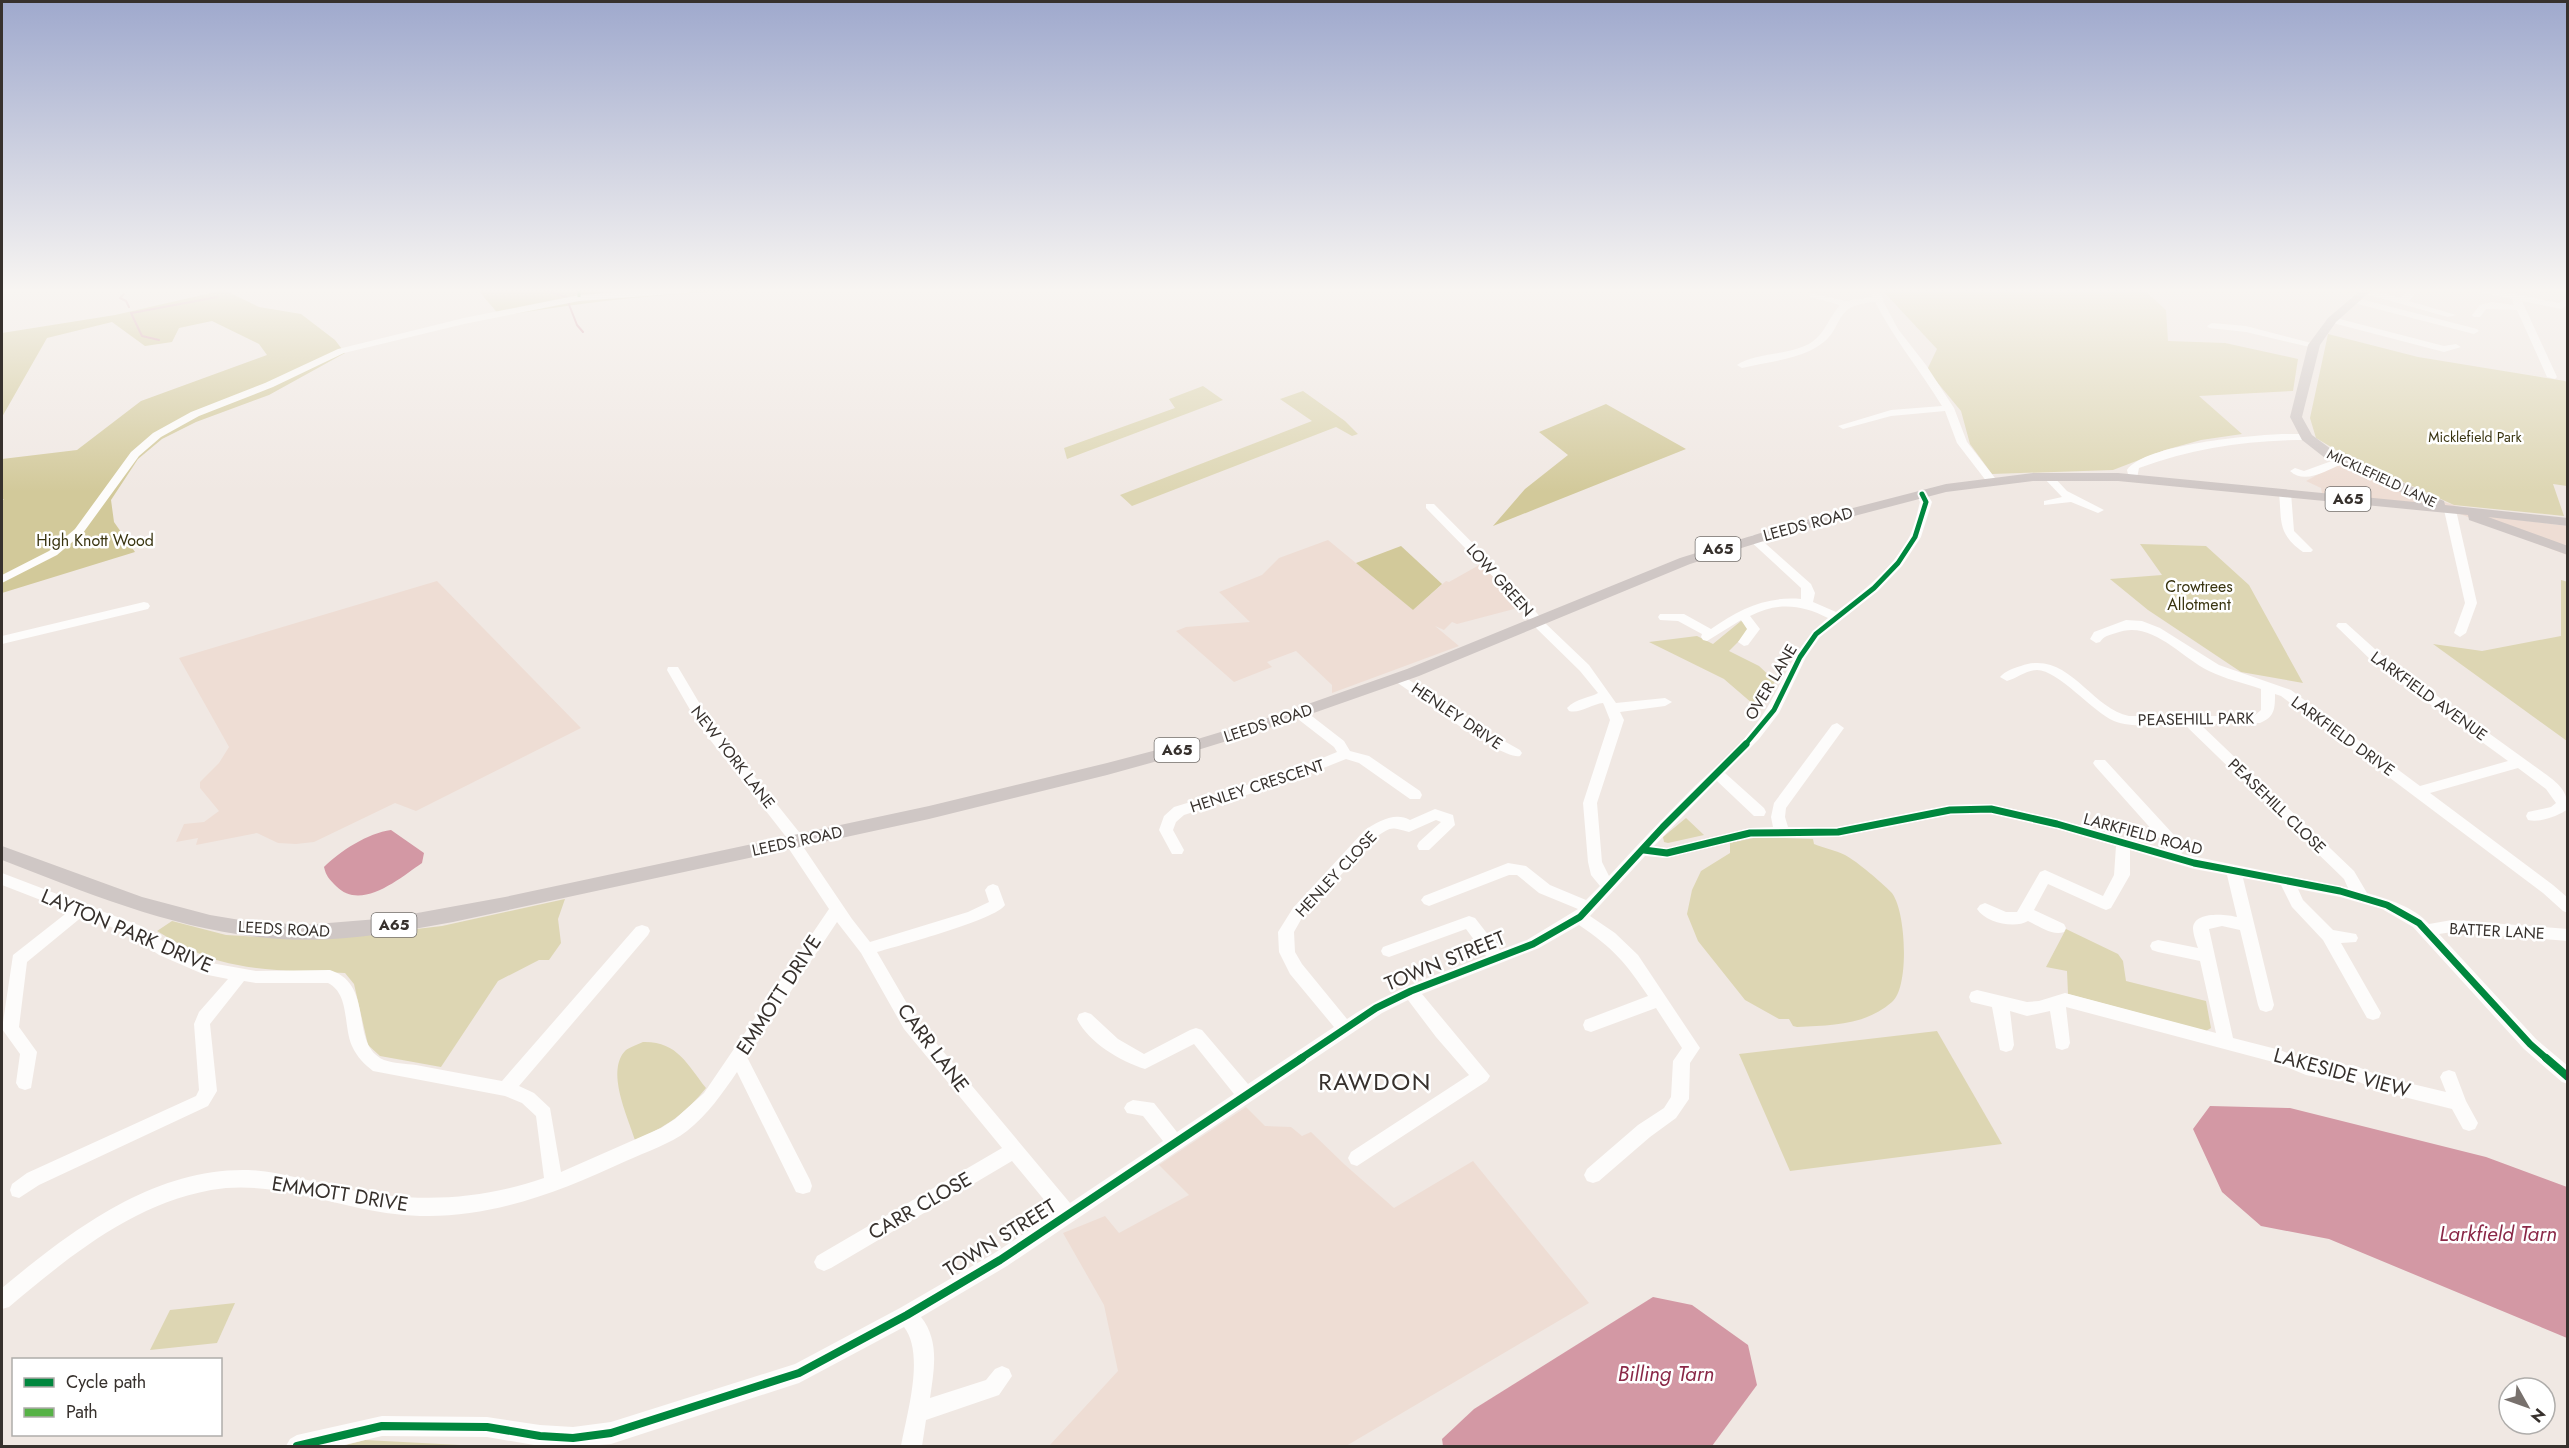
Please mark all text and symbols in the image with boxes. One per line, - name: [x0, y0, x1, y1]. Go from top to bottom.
- park label: Micklefield Park: [2428, 427, 2523, 447]
- street label: MICKLEFIELD LANE: [2324, 444, 2440, 512]
- road number: A65: [2326, 487, 2370, 511]
- street label: LEEDS ROAD: [1761, 501, 1855, 547]
- park label: High Knott Wood: [36, 529, 154, 552]
- road number: A65: [1696, 537, 1740, 561]
- street label: LOW GREEN: [1461, 539, 1539, 621]
- park label: Crowtrees Allotment: [2165, 575, 2233, 616]
- street label: OVER LANE: [1739, 640, 1803, 724]
- street label: LARKFIELD AVENUE: [2366, 646, 2492, 746]
- street label: HENLEY DRIVE: [1407, 677, 1507, 755]
- street label: LARKFIELD DRIVE: [2286, 691, 2400, 781]
- street label: LEEDS ROAD: [1221, 698, 1315, 748]
- street label: NEW YORK LANE: [685, 701, 781, 813]
- street label: PEASEHILL PARK: [2138, 706, 2254, 732]
- road number: A65: [1154, 738, 1200, 762]
- street label: HENLEY CRESCENT: [1187, 753, 1327, 818]
- street label: PEASEHILL CLOSE: [2223, 753, 2331, 859]
- street label: LARKFIELD ROAD: [2081, 807, 2205, 861]
- street label: LEEDS ROAD: [750, 820, 844, 862]
- street label: HENLEY CLOSE: [1290, 826, 1382, 922]
- street label: LAYTON PARK DRIVE: [37, 882, 217, 980]
- road number: A65: [372, 913, 416, 937]
- street label: LEEDS ROAD: [238, 915, 331, 943]
- street label: BATTER LANE: [2449, 917, 2545, 945]
- street label: TOWN STREET: [1380, 923, 1510, 998]
- street label: EMMOTT DRIVE: [729, 929, 829, 1061]
- street label: CARR LANE: [890, 998, 976, 1098]
- street label: LAKESIDE VIEW: [2270, 1041, 2414, 1105]
- district label: RAWDON: [1318, 1064, 1432, 1099]
- street label: CARR CLOSE: [863, 1165, 977, 1247]
- street label: EMMOTT DRIVE: [270, 1169, 410, 1219]
- street label: TOWN STREET: [938, 1192, 1062, 1284]
- water label: Larkfield Tarn: [2439, 1219, 2557, 1249]
- legend: [12, 1358, 222, 1436]
- water label: Billing Tarn: [1618, 1359, 1714, 1389]
- text: Cycle path: [66, 1369, 146, 1395]
- north arrow: [2497, 1376, 2557, 1436]
- text: Path: [66, 1399, 98, 1425]
- text: N: [2525, 1403, 2551, 1428]

